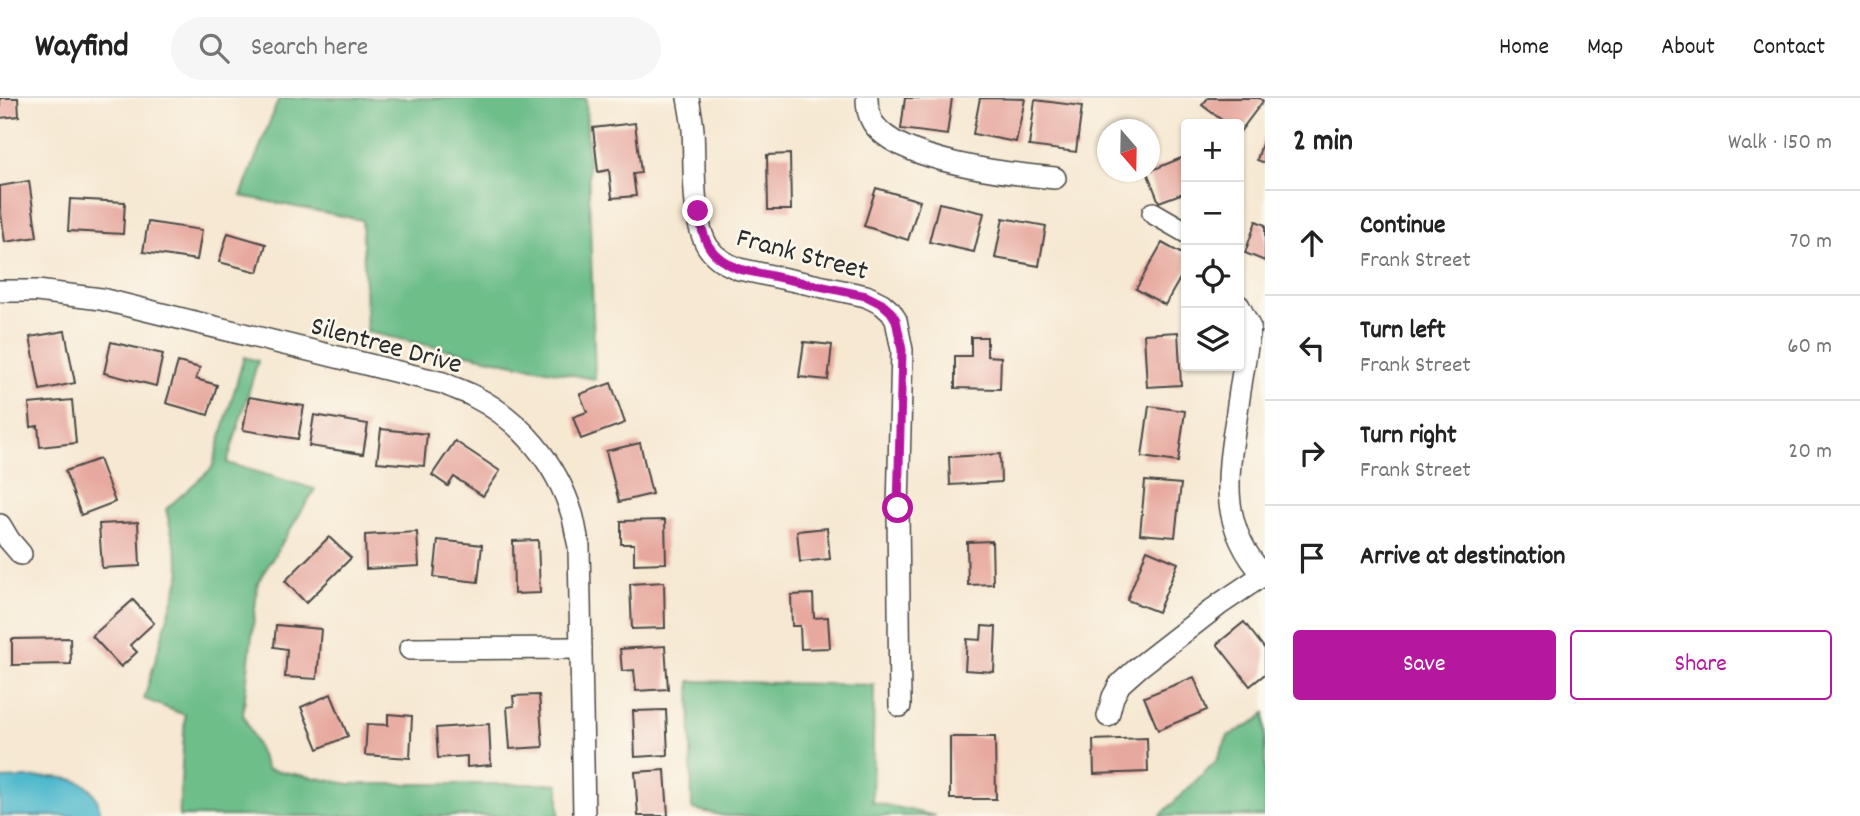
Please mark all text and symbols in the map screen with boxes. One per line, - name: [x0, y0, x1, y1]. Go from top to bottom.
- search box: [171, 17, 661, 80]
- text: Wayfind: [35, 25, 129, 72]
- icon: search: [195, 29, 233, 67]
- text: Search here: [251, 30, 368, 67]
- text: Home: [1499, 31, 1549, 65]
- text: Map: [1587, 31, 1623, 65]
- text: About: [1661, 31, 1715, 65]
- text: Contact: [1753, 31, 1825, 65]
- north arrow: [1097, 119, 1160, 182]
- map controls: [1181, 119, 1244, 371]
- button: +: [1181, 119, 1244, 182]
- text: 2 min: [1293, 122, 1353, 165]
- text: Walk · 150 m: [1728, 127, 1832, 160]
- button: −: [1181, 182, 1244, 245]
- route end: [682, 195, 713, 226]
- text: Continue: [1360, 208, 1445, 245]
- street label: Frank Street: [731, 220, 872, 294]
- icon: ahead: [1293, 224, 1331, 262]
- text: 70 m: [1790, 226, 1832, 259]
- button: locate: [1181, 245, 1244, 308]
- text: Frank Street: [1360, 245, 1471, 278]
- street label: Silentree Drive: [306, 308, 466, 387]
- button: layers: [1181, 308, 1244, 371]
- text: Turn left: [1360, 313, 1446, 350]
- icon: left: [1293, 329, 1331, 367]
- text: 60 m: [1787, 331, 1832, 364]
- text: Frank Street: [1360, 350, 1471, 383]
- text: Turn right: [1360, 418, 1457, 455]
- icon: right: [1293, 434, 1331, 472]
- text: 20 m: [1788, 436, 1832, 469]
- text: Frank Street: [1360, 455, 1471, 488]
- route start: [882, 492, 913, 523]
- icon: arrive: [1293, 539, 1331, 577]
- text: Arrive at destination: [1360, 539, 1565, 576]
- button: Save: [1293, 630, 1556, 700]
- button: Share: [1570, 630, 1832, 700]

